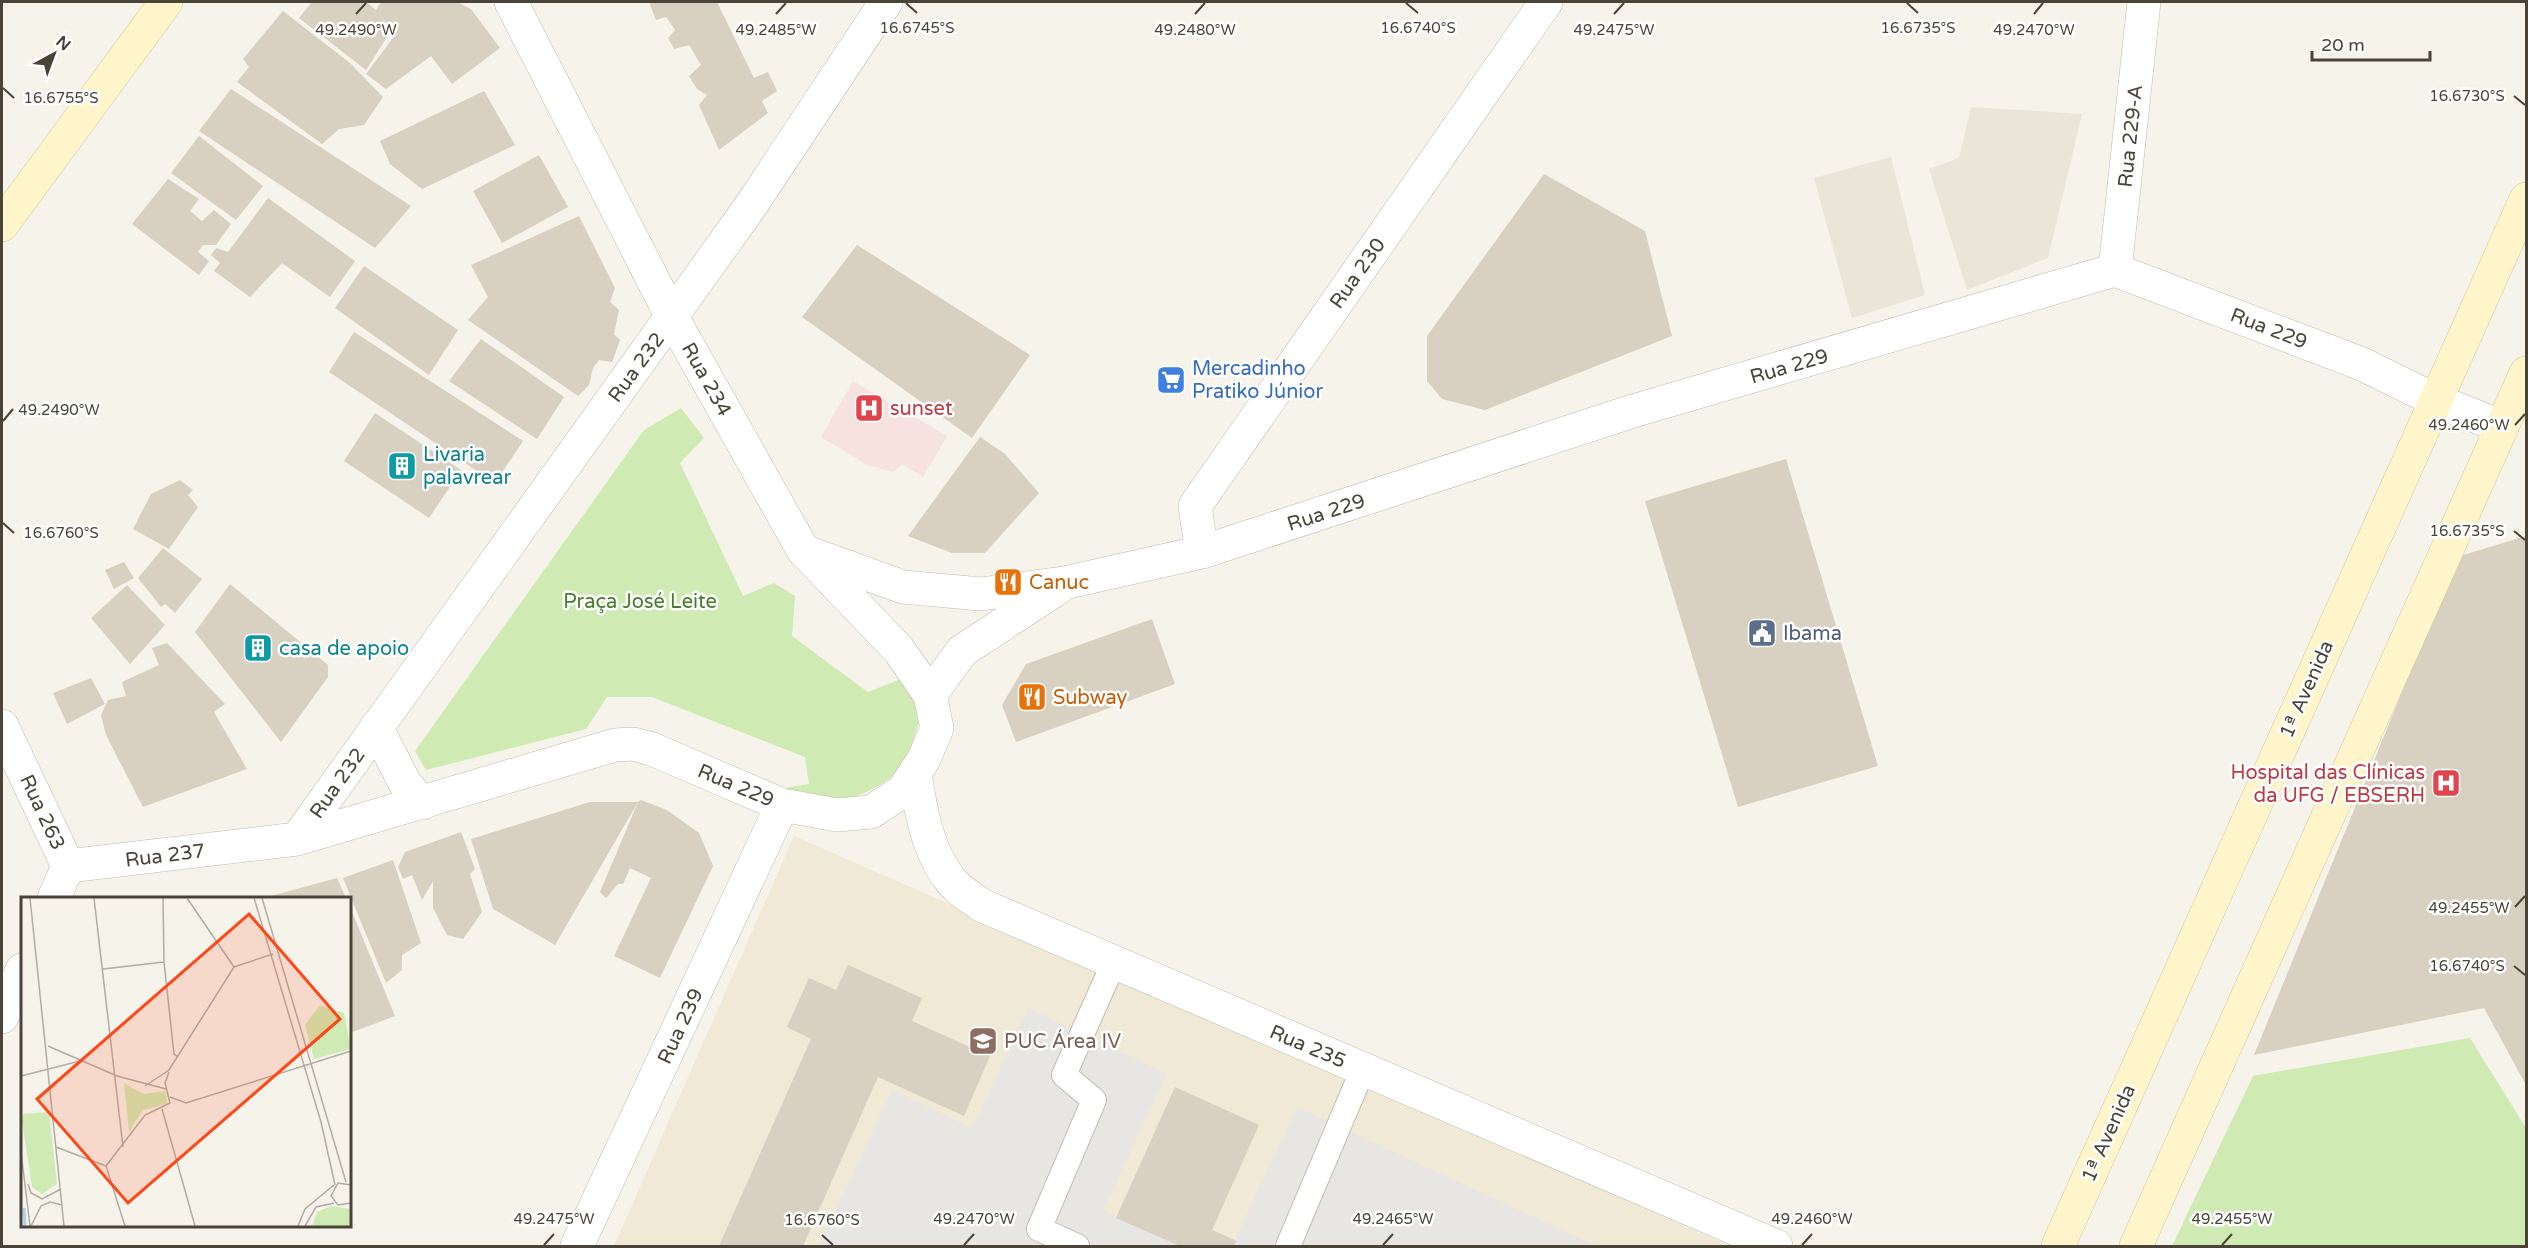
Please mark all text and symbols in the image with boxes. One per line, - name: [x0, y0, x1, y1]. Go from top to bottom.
- text: 16.6745°S: [879, 19, 955, 37]
- text: 16.6740°S: [1380, 19, 1456, 37]
- text: 16.6735°S: [1880, 19, 1956, 37]
- text: 49.2490°W: [315, 21, 397, 39]
- text: 49.2485°W: [736, 21, 816, 39]
- text: 49.2480°W: [1154, 21, 1236, 39]
- text: 49.2475°W: [1574, 21, 1654, 39]
- text: 49.2470°W: [1993, 21, 2075, 39]
- north arrow: [24, 24, 84, 84]
- scale bar: [2312, 24, 2430, 62]
- text: N: [52, 32, 75, 55]
- text: 20 m: [2321, 34, 2365, 56]
- street label: Rua 229-A: [2114, 83, 2148, 189]
- text: 16.6730°S: [2429, 87, 2505, 105]
- text: 16.6755°S: [23, 89, 99, 107]
- street label: Rua 230: [1325, 234, 1391, 313]
- street label: Rua 229: [2227, 303, 2311, 355]
- street label: Rua 232: [603, 328, 670, 407]
- street label: Rua 234: [676, 338, 736, 421]
- street label: Rua 229: [1747, 344, 1831, 390]
- place label: Mercadinho Pratiko Júnior: [1192, 357, 1323, 404]
- supermarket icon: Mercadinho Pratiko Júnior: [1155, 364, 1187, 396]
- hospital icon: sunset: [853, 392, 885, 424]
- place label: sunset: [890, 397, 953, 421]
- text: 49.2490°W: [18, 401, 100, 419]
- text: 49.2460°W: [2428, 416, 2510, 434]
- place label: Livaria palavrear: [423, 443, 511, 490]
- building icon: Livaria palavrear: [386, 450, 418, 482]
- street label: Rua 229: [1284, 489, 1368, 537]
- text: 16.6735°S: [2429, 522, 2505, 540]
- text: 16.6760°S: [23, 524, 99, 542]
- restaurant icon: Canuc: [992, 566, 1024, 598]
- place label: Canuc: [1029, 571, 1089, 595]
- park label: Praça José Leite: [563, 590, 717, 614]
- public building icon: Ibama: [1746, 617, 1778, 649]
- place label: Ibama: [1783, 622, 1842, 646]
- building icon: casa de apoio: [242, 632, 274, 664]
- place label: casa de apoio: [279, 637, 409, 661]
- street label: 1ª Avenida: [2275, 637, 2339, 742]
- restaurant icon: Subway: [1016, 681, 1048, 713]
- place label: Subway: [1053, 686, 1128, 710]
- street label: Rua 232: [305, 744, 371, 823]
- street label: Rua 229: [694, 759, 777, 813]
- place label: Hospital das Clínicas da UFG / EBSERH: [2231, 761, 2425, 808]
- hospital icon: Hospital das Clínicas da UFG / EBSERH: [2430, 767, 2462, 799]
- street label: Rua 263: [14, 771, 70, 854]
- street label: Rua 237: [124, 839, 207, 873]
- inset map: [21, 897, 351, 1227]
- text: 49.2455°W: [2429, 899, 2509, 917]
- text: 16.6740°S: [2429, 957, 2505, 975]
- street label: Rua 239: [653, 985, 709, 1068]
- street label: Rua 235: [1266, 1020, 1349, 1074]
- school or university icon: PUC Área IV: [967, 1025, 999, 1057]
- place label: PUC Área IV: [1004, 1029, 1121, 1054]
- street label: 1ª Avenida: [2077, 1081, 2141, 1186]
- text: 49.2475°W: [514, 1210, 594, 1228]
- text: 49.2470°W: [933, 1210, 1015, 1228]
- text: 49.2465°W: [1353, 1210, 1433, 1228]
- text: 49.2460°W: [1771, 1210, 1853, 1228]
- text: 49.2455°W: [2192, 1210, 2272, 1228]
- text: 16.6760°S: [784, 1211, 860, 1229]

